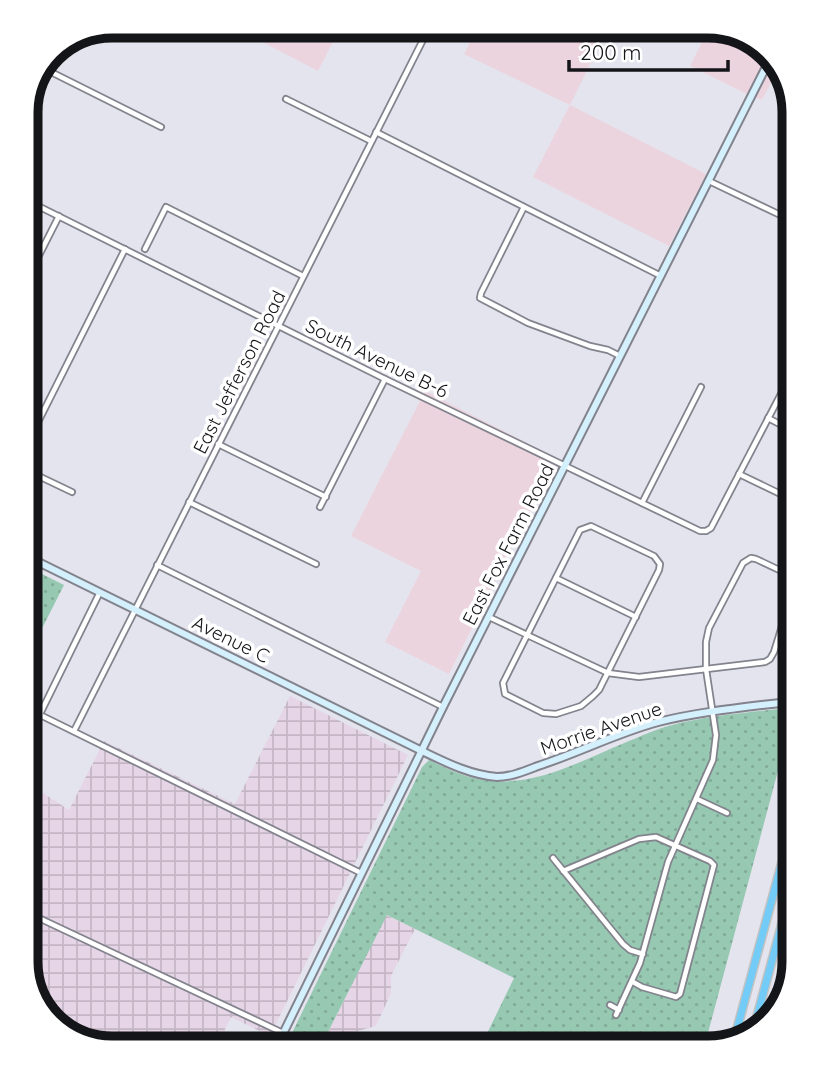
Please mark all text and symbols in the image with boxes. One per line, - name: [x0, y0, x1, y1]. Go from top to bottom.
- scale bar: [569, 28, 728, 72]
- text: 200 m: [580, 39, 642, 65]
- street label: East Jefferson Road: [187, 286, 291, 458]
- street label: South Avenue B-6: [302, 313, 452, 403]
- street label: East Fox Farm Road: [457, 459, 559, 629]
- street label: Avenue C: [189, 610, 273, 668]
- street label: Morrie Avenue: [537, 696, 665, 760]

